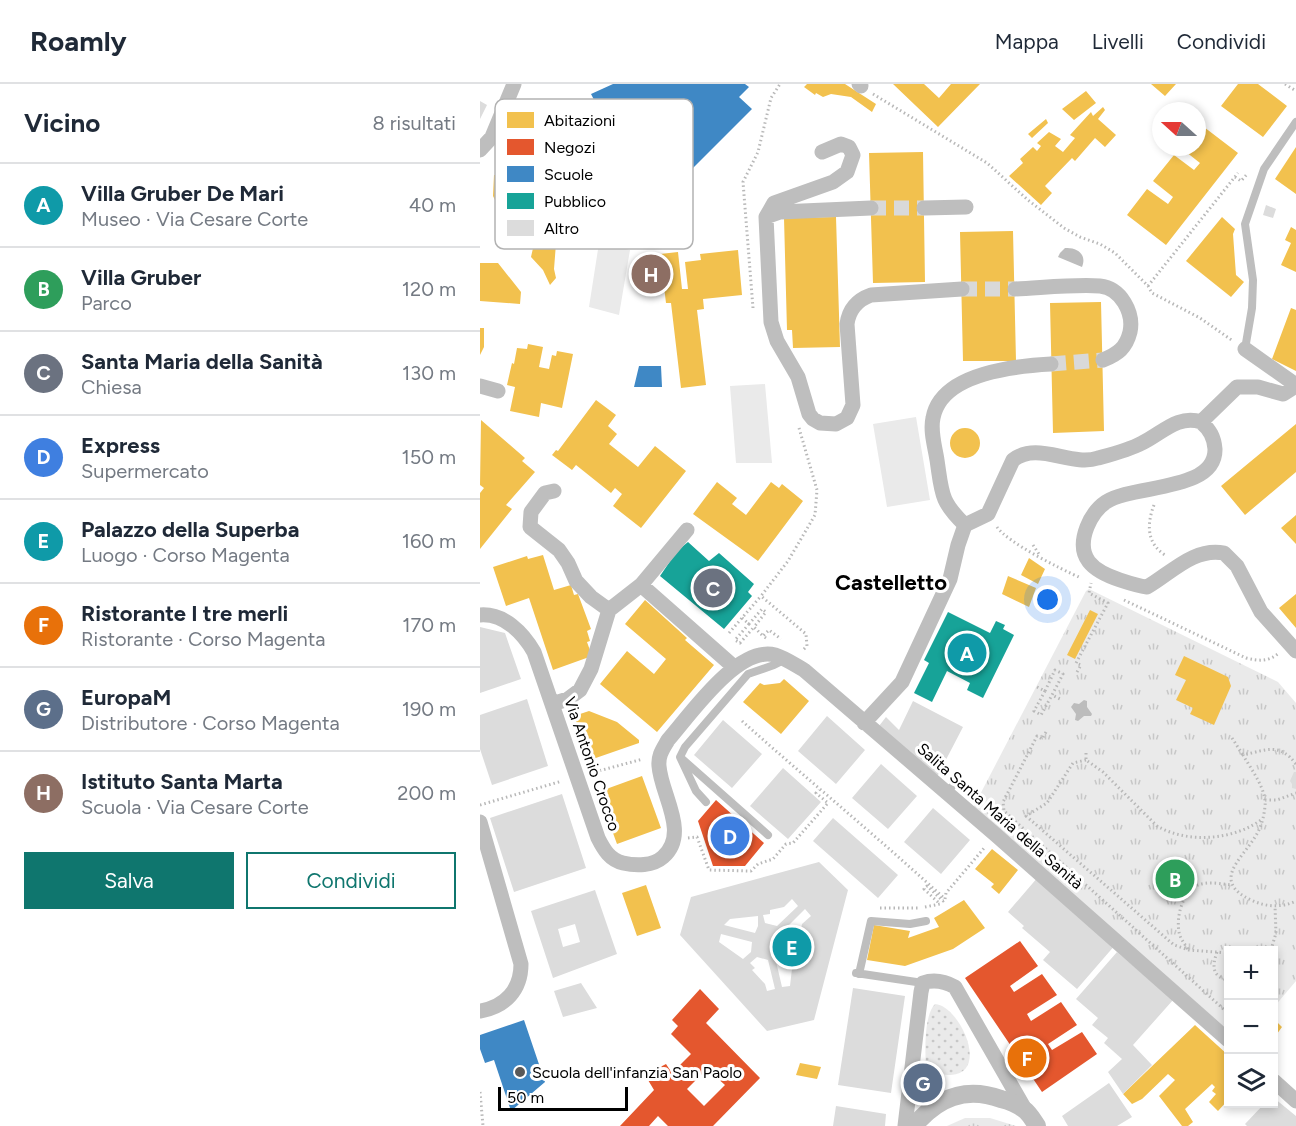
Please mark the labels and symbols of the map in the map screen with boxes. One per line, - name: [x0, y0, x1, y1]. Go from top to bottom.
- legend: [495, 99, 693, 249]
- north arrow: [1152, 102, 1206, 156]
- text: Abitazioni: [544, 111, 616, 130]
- text: Negozi: [544, 138, 595, 157]
- text: Scuole: [544, 165, 593, 184]
- text: Pubblico: [544, 192, 606, 211]
- text: Altro: [544, 219, 579, 238]
- pin: H: [632, 252, 670, 297]
- pin: C: [694, 566, 732, 610]
- district label: Castelletto: [835, 569, 947, 596]
- your location: [1033, 585, 1062, 614]
- pin: A: [948, 630, 986, 676]
- street label: Via Antonio Crocco: [560, 694, 624, 834]
- street label: Salita Santa Maria della Sanità: [913, 739, 1087, 893]
- pin: D: [710, 814, 750, 858]
- pin: B: [1156, 856, 1194, 902]
- pin: E: [772, 924, 812, 970]
- pin: F: [1008, 1036, 1046, 1080]
- pin: G: [904, 1060, 942, 1106]
- place label: Scuola dell'infanzia San Paolo: [532, 1063, 742, 1082]
- marker: Scuola dell'infanzia San Paolo: [513, 1065, 527, 1079]
- scale bar: [498, 1084, 628, 1112]

